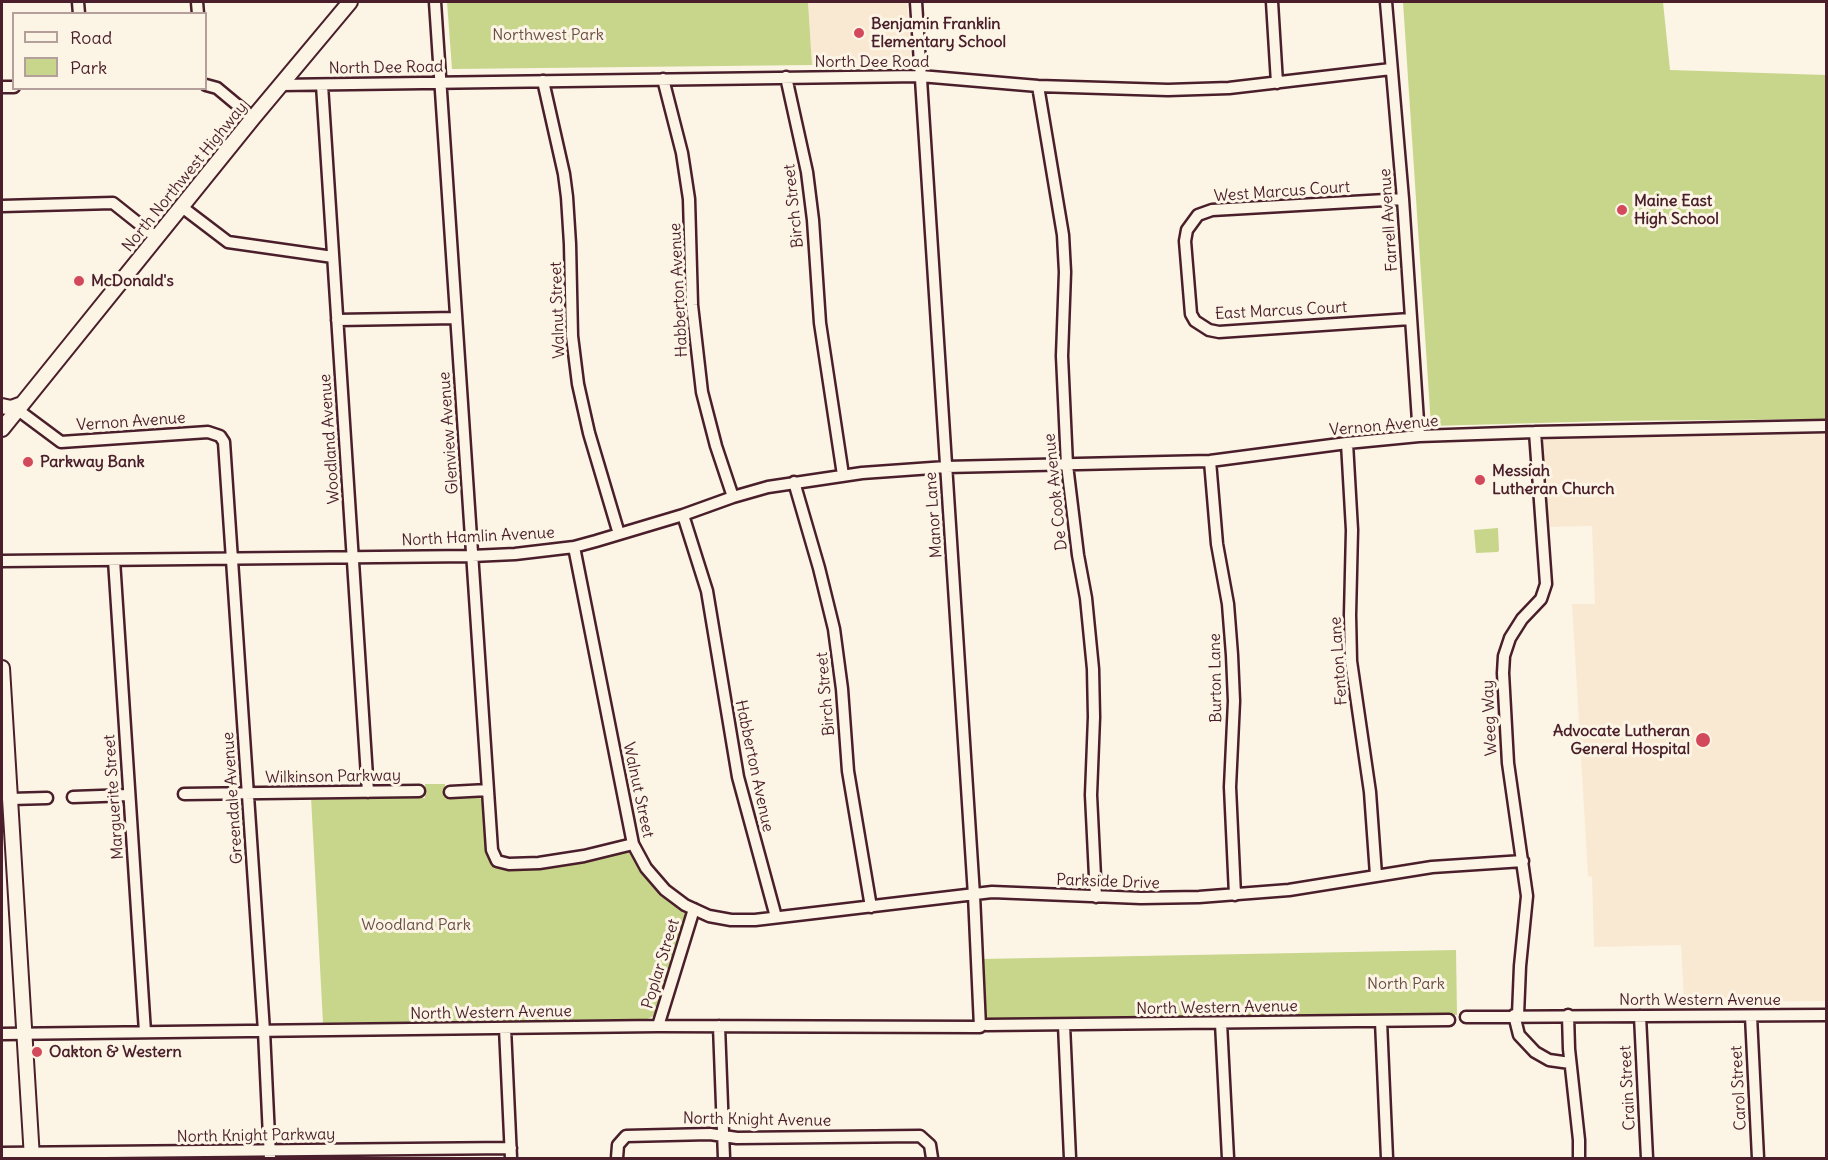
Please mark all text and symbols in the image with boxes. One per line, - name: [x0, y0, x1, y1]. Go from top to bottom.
- legend: [12, 12, 207, 90]
- place label: Benjamin Franklin Elementary School: [871, 14, 1006, 52]
- park label: Northwest Park: [492, 25, 604, 45]
- text: Road: [70, 26, 112, 49]
- marker: Benjamin Franklin Elementary School: [852, 26, 866, 40]
- street label: North Dee Road: [815, 52, 929, 72]
- text: Park: [70, 56, 107, 79]
- street label: North Dee Road: [328, 57, 444, 79]
- street label: North Northwest Highway: [119, 98, 251, 256]
- street label: Birch Street: [780, 163, 808, 249]
- street label: Farrell Avenue: [1376, 168, 1402, 272]
- street label: West Marcus Court: [1213, 178, 1351, 206]
- place label: Maine East High School: [1634, 191, 1719, 229]
- marker: Maine East High School: [1615, 203, 1629, 217]
- street label: Habberton Avenue: [666, 222, 692, 358]
- street label: Walnut Street: [547, 261, 569, 359]
- place label: McDonald's: [91, 271, 174, 291]
- marker: McDonald's: [72, 274, 86, 288]
- street label: East Marcus Court: [1214, 298, 1348, 324]
- street label: Glenview Avenue: [435, 371, 463, 495]
- street label: Woodland Avenue: [316, 373, 344, 505]
- street label: Vernon Avenue: [76, 409, 186, 435]
- street label: Vernon Avenue: [1329, 412, 1439, 440]
- street label: De Cook Avenue: [1040, 432, 1072, 552]
- place label: Parkway Bank: [40, 452, 145, 472]
- marker: Parkway Bank: [21, 455, 35, 469]
- place label: Messiah Lutheran Church: [1492, 461, 1614, 499]
- street label: Manor Lane: [921, 471, 947, 559]
- marker: Messiah Lutheran Church: [1473, 473, 1487, 487]
- street label: North Hamlin Avenue: [401, 523, 555, 551]
- street label: Fenton Lane: [1326, 616, 1352, 706]
- street label: Burton Lane: [1206, 633, 1226, 723]
- street label: Birch Street: [813, 651, 839, 737]
- street label: Weeg Way: [1478, 680, 1502, 756]
- street label: Habberton Avenue: [731, 698, 777, 834]
- place label: Advocate Lutheran General Hospital: [1553, 721, 1690, 759]
- street label: Greendale Avenue: [219, 731, 247, 865]
- marker: Advocate Lutheran General Hospital: [1694, 731, 1712, 749]
- street label: Marguerite Street: [100, 734, 128, 860]
- street label: Walnut Street: [619, 740, 657, 840]
- street label: Wilkinson Parkway: [265, 766, 401, 788]
- street label: Parkside Drive: [1056, 871, 1160, 893]
- park label: Woodland Park: [361, 915, 471, 935]
- street label: Poplar Street: [638, 917, 684, 1011]
- park label: North Park: [1367, 974, 1445, 994]
- street label: North Western Avenue: [1619, 990, 1781, 1010]
- street label: North Western Avenue: [1136, 997, 1298, 1019]
- street label: North Western Avenue: [410, 1002, 572, 1024]
- place label: Oakton & Western: [49, 1042, 182, 1062]
- marker: Oakton & Western: [30, 1045, 44, 1059]
- street label: Crain Street: [1616, 1045, 1640, 1131]
- street label: Carol Street: [1727, 1045, 1751, 1131]
- street label: North Knight Avenue: [683, 1109, 831, 1131]
- street label: North Knight Parkway: [177, 1125, 335, 1147]

